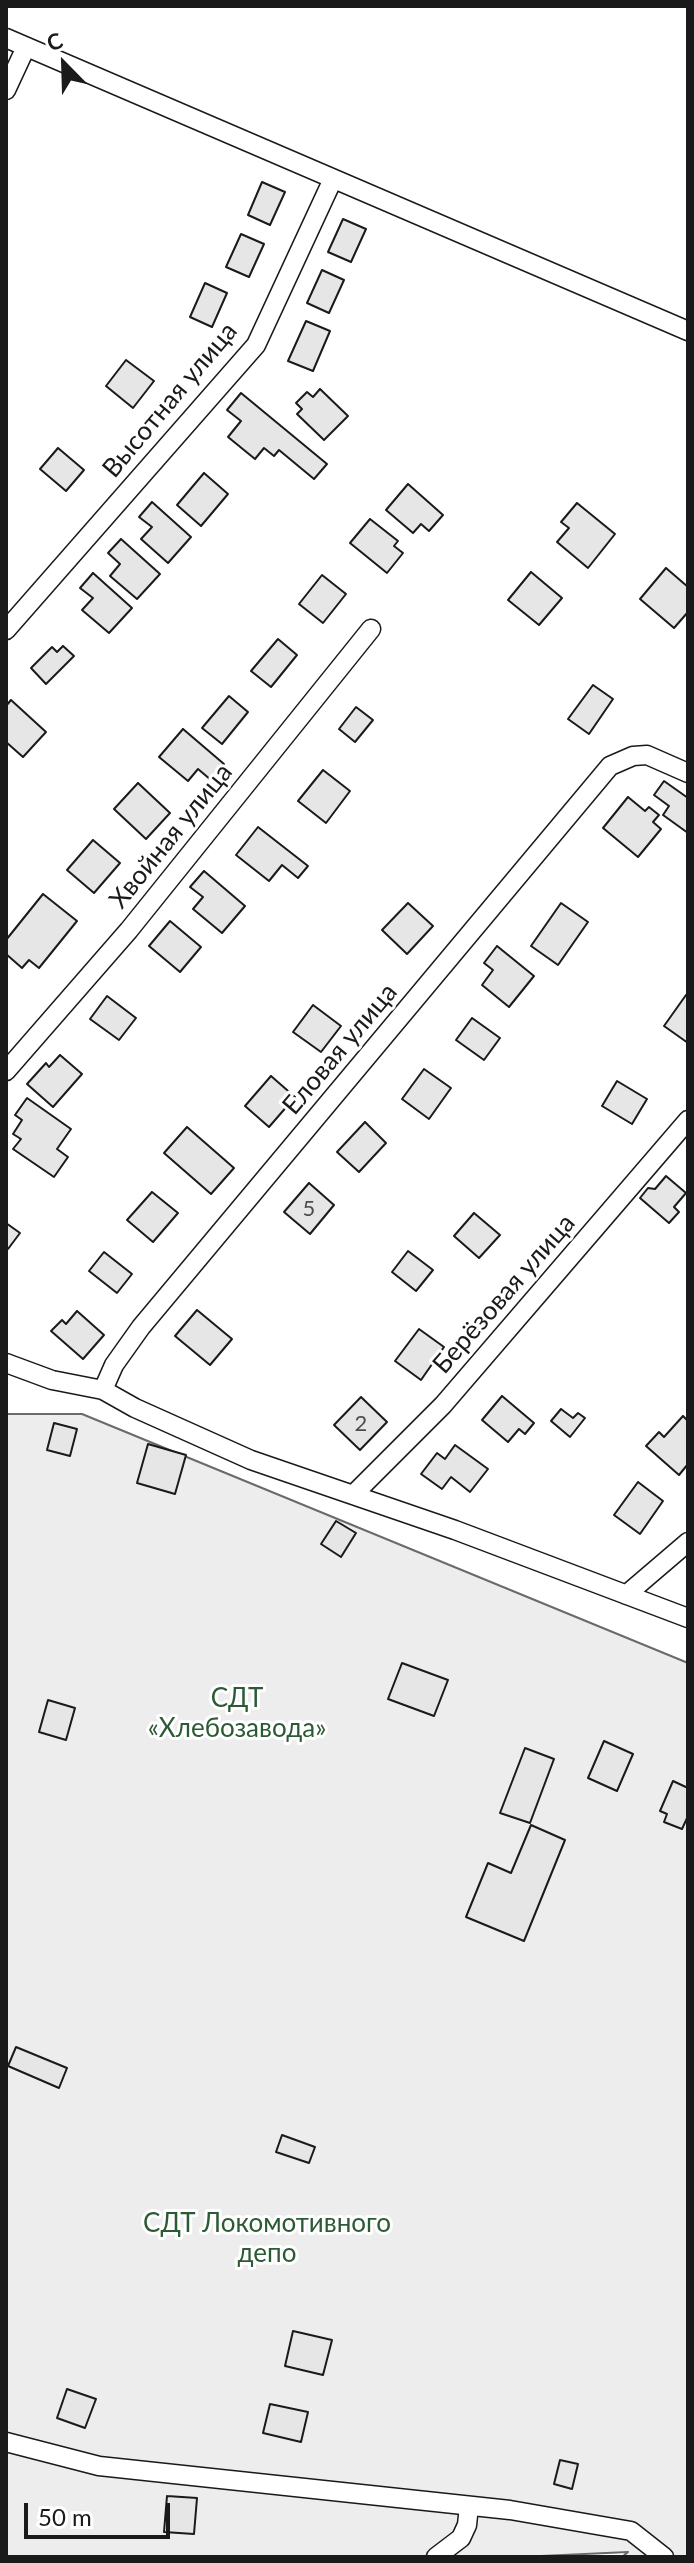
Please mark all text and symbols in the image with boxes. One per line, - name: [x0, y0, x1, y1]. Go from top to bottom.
- north arrow: [24, 24, 104, 104]
- text: С: [42, 26, 66, 57]
- street label: Высотная улица: [96, 316, 244, 484]
- street label: Хвойная улица: [103, 757, 239, 915]
- street label: Еловая улица: [276, 977, 404, 1121]
- house number: 5: [303, 1196, 315, 1222]
- street label: Берёзовая улица: [426, 1208, 582, 1380]
- house number: 2: [355, 1411, 367, 1437]
- park label: СДТ «Хлебозавода»: [148, 1683, 326, 1744]
- park label: СДТ Локомотивного депо: [143, 2208, 391, 2270]
- scale bar: [28, 2487, 174, 2537]
- text: 50 m: [38, 2502, 92, 2531]

